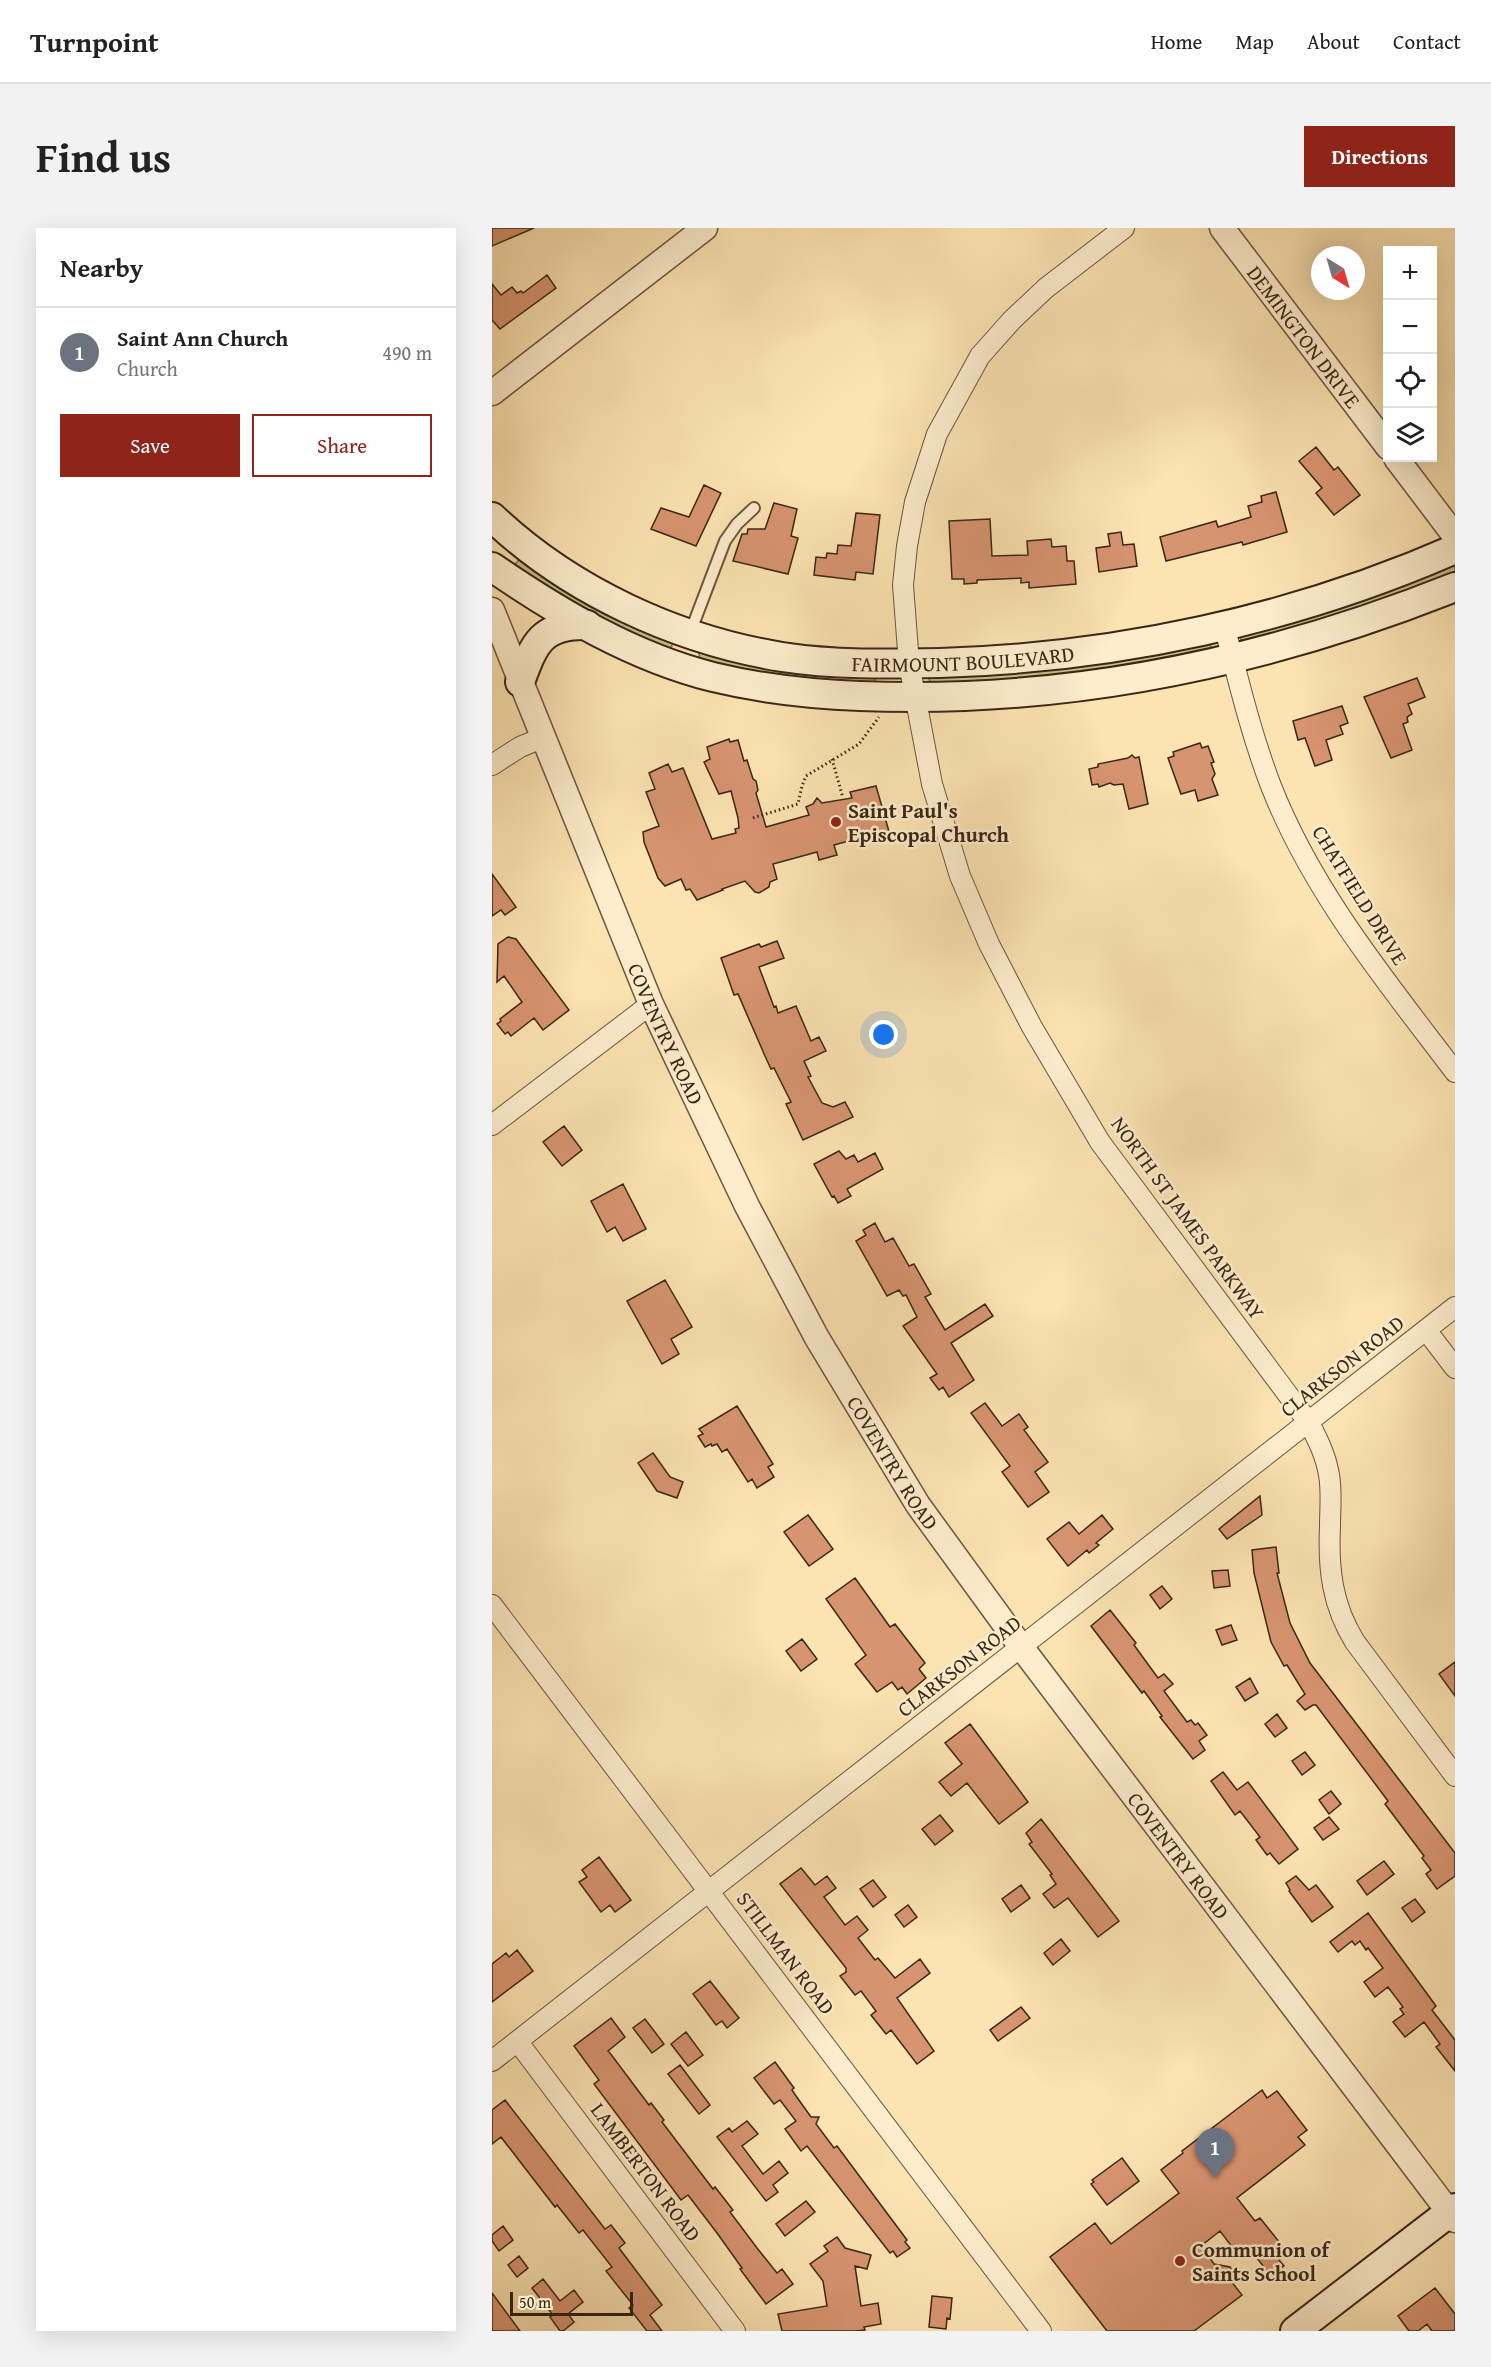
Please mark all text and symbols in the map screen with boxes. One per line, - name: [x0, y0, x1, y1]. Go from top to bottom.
- text: Turnpoint: [30, 21, 159, 62]
- text: Home: [1151, 26, 1202, 57]
- text: Map: [1235, 26, 1274, 57]
- text: About: [1307, 26, 1360, 57]
- text: Contact: [1393, 26, 1461, 57]
- text: Find us: [36, 126, 171, 187]
- button: Directions: [1304, 126, 1455, 187]
- north arrow: [1311, 246, 1365, 300]
- map controls: [1383, 246, 1437, 462]
- button: +: [1383, 246, 1437, 300]
- text: Nearby: [60, 248, 143, 287]
- street label: DEMINGTON DRIVE: [1240, 259, 1369, 415]
- button: −: [1383, 300, 1437, 354]
- text: Saint Ann Church: [117, 322, 288, 354]
- text: 1: [74, 338, 85, 367]
- text: 490 m: [382, 338, 432, 367]
- text: Church: [117, 354, 178, 383]
- button: locate: [1383, 354, 1437, 408]
- button: layers: [1383, 408, 1437, 462]
- button: Save: [60, 414, 240, 477]
- button: Share: [252, 414, 432, 477]
- street label: FAIRMOUNT BOULEVARD: [851, 637, 1076, 679]
- place label: Saint Paul's Episcopal Church: [848, 795, 1009, 850]
- marker: Saint Paul's Episcopal Church: [829, 815, 843, 829]
- street label: CHATFIELD DRIVE: [1305, 819, 1416, 971]
- street label: COVENTRY ROAD: [620, 958, 712, 1109]
- your location: [869, 1020, 898, 1049]
- street label: NORTH ST JAMES PARKWAY: [1104, 1110, 1273, 1326]
- street label: CLARKSON ROAD: [1273, 1308, 1411, 1424]
- street label: COVENTRY ROAD: [840, 1390, 947, 1536]
- street label: CLARKSON ROAD: [890, 1608, 1028, 1724]
- street label: COVENTRY ROAD: [1121, 1785, 1237, 1926]
- street label: STILLMAN ROAD: [729, 1885, 843, 2021]
- street label: LAMBERTON ROAD: [583, 2096, 709, 2248]
- pin: 1: [1196, 2128, 1234, 2178]
- place label: Communion of Saints School: [1192, 2234, 1331, 2289]
- marker: Communion of Saints School: [1173, 2254, 1187, 2268]
- scale bar: [510, 2289, 633, 2316]
- text: 50 m: [519, 2290, 551, 2314]

